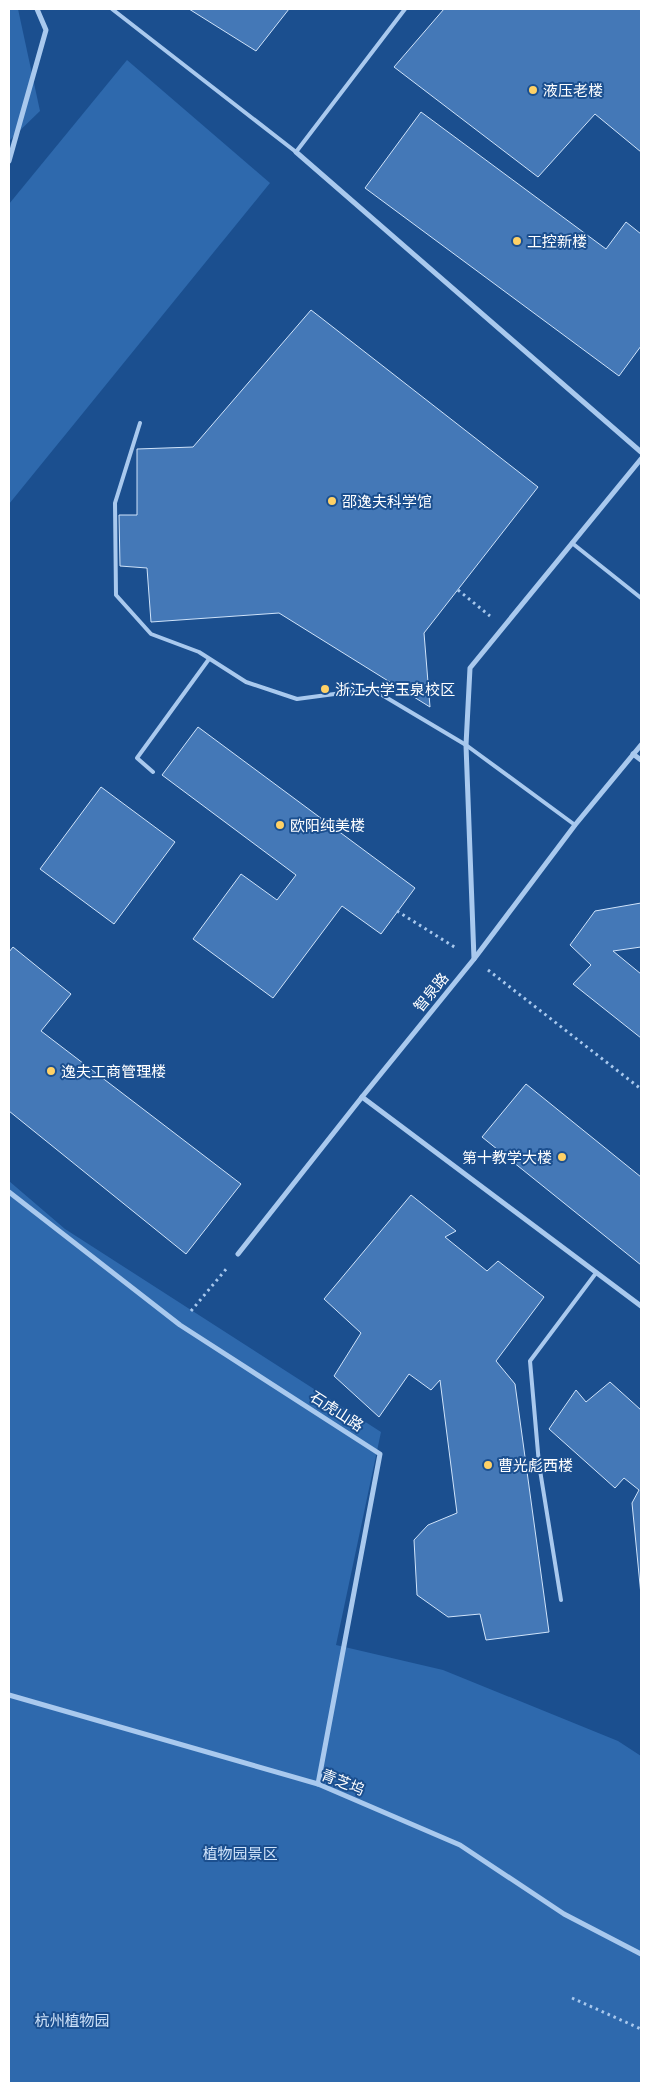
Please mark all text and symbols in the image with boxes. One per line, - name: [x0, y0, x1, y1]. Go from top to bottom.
- place label: 液压老楼: [543, 81, 603, 100]
- marker: 液压老楼: [527, 84, 539, 96]
- place label: 工控新楼: [527, 232, 587, 251]
- marker: 工控新楼: [511, 235, 523, 247]
- place label: 邵逸夫科学馆: [342, 492, 432, 511]
- marker: 邵逸夫科学馆: [326, 495, 338, 507]
- place label: 浙江大学玉泉校区: [335, 680, 455, 699]
- marker: 浙江大学玉泉校区: [319, 683, 331, 695]
- place label: 欧阳纯美楼: [290, 816, 365, 835]
- marker: 欧阳纯美楼: [274, 819, 286, 831]
- street label: 智泉路: [409, 969, 453, 1015]
- place label: 逸夫工商管理楼: [61, 1062, 166, 1081]
- marker: 逸夫工商管理楼: [45, 1065, 57, 1077]
- place label: 第十教学大楼: [462, 1148, 552, 1167]
- marker: 第十教学大楼: [556, 1151, 568, 1163]
- street label: 石虎山路: [307, 1387, 367, 1435]
- place label: 曹光彪西楼: [498, 1456, 573, 1475]
- marker: 曹光彪西楼: [482, 1459, 494, 1471]
- street label: 青芝坞: [319, 1765, 367, 1799]
- park label: 植物园景区: [202, 1844, 278, 1863]
- park label: 杭州植物园: [34, 2011, 110, 2030]

